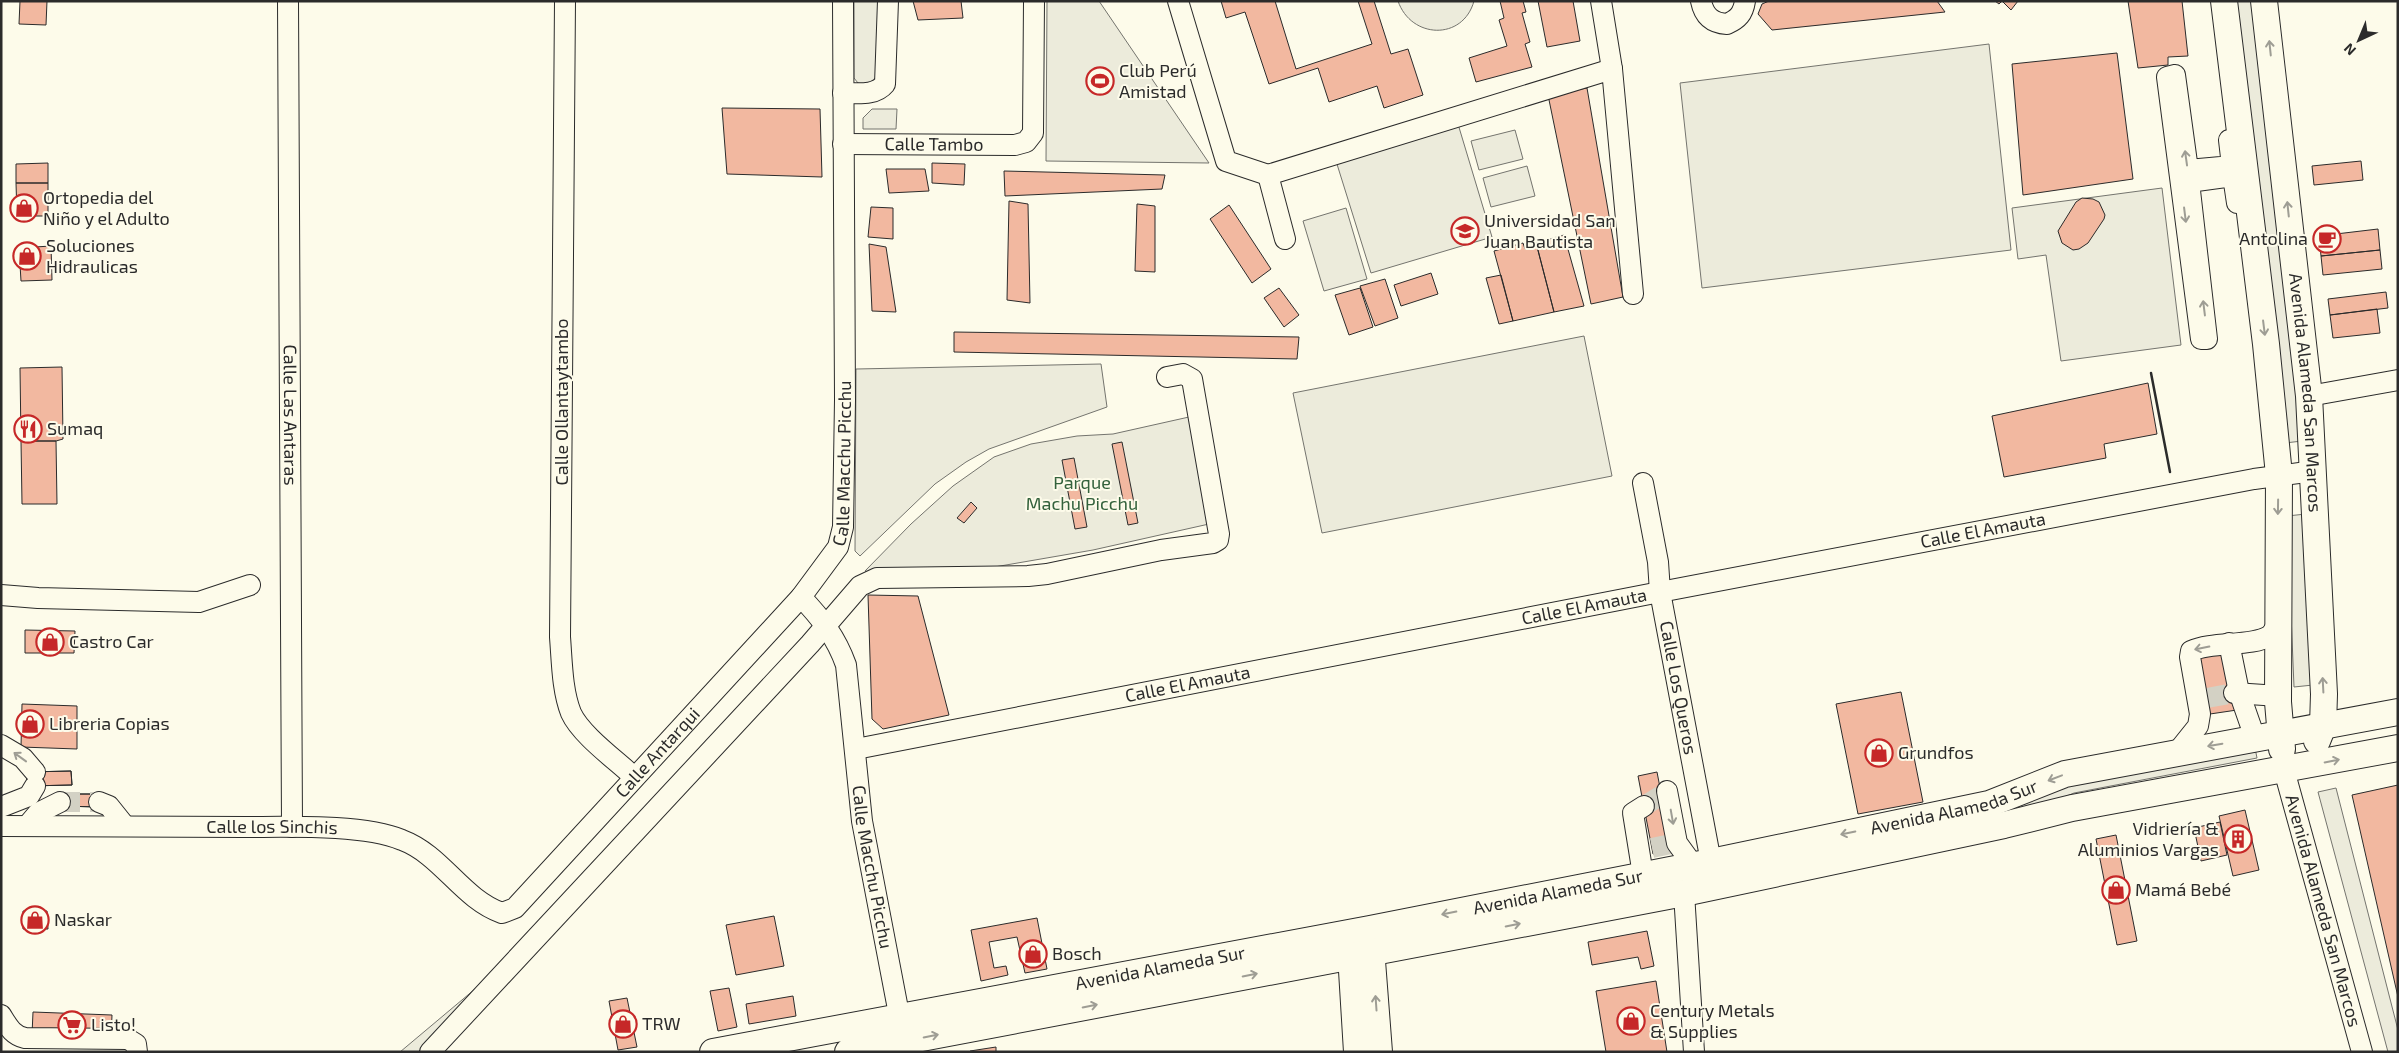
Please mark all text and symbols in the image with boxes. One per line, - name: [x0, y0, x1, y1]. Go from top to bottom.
- north arrow: [2334, 15, 2384, 65]
- one-way arrow: [2265, 40, 2275, 56]
- text: N: [2340, 40, 2359, 59]
- place label: Club Perú Amistad: [1119, 59, 1197, 102]
- sports icon: Club Perú Amistad: [1085, 66, 1115, 96]
- street label: Calle Tambo: [884, 132, 984, 155]
- one-way arrow: [2181, 151, 2191, 167]
- place label: Ortopedia del Niño y el Adulto: [43, 186, 170, 229]
- shop icon: Ortopedia del Niño y el Adulto: [9, 193, 39, 223]
- one-way arrow: [2283, 201, 2293, 217]
- one-way arrow: [2180, 207, 2190, 223]
- place label: Universidad San Juan Bautista: [1484, 209, 1616, 252]
- school or university icon: Universidad San Juan Bautista: [1450, 216, 1480, 246]
- cafe icon: Antolina: [2312, 224, 2342, 254]
- place label: Antolina: [2239, 227, 2308, 249]
- place label: Soluciones Hidraulicas: [46, 234, 138, 277]
- shop icon: Soluciones Hidraulicas: [12, 241, 42, 271]
- street label: Avenida Alameda San Marcos: [2285, 272, 2327, 513]
- one-way arrow: [2199, 300, 2209, 316]
- street label: Calle Ollantaytambo: [550, 319, 572, 485]
- one-way arrow: [2259, 319, 2269, 335]
- street label: Calle Las Antaras: [280, 344, 302, 486]
- street label: Calle Macchu Picchu: [827, 380, 855, 548]
- restaurant icon: Sumaq: [13, 414, 43, 444]
- place label: Sumaq: [47, 417, 103, 439]
- park label: Parque Machu Picchu: [1026, 471, 1138, 514]
- one-way arrow: [2273, 498, 2283, 515]
- street label: Calle El Amauta: [1918, 507, 2047, 552]
- street label: Calle El Amauta: [1520, 583, 1649, 629]
- street label: Calle Los Queros: [1656, 619, 1702, 756]
- shop icon: Castro Car: [35, 627, 65, 657]
- place label: Castro Car: [69, 630, 154, 652]
- one-way arrow: [2195, 644, 2211, 654]
- street label: Calle El Amauta: [1123, 660, 1252, 706]
- one-way arrow: [2319, 677, 2328, 693]
- street label: Calle Antarqui: [610, 702, 704, 802]
- shop icon: Libreria Copias: [15, 709, 45, 739]
- place label: Libreria Copias: [49, 712, 170, 734]
- shop icon: Grundfos: [1864, 738, 1894, 768]
- place label: Grundfos: [1898, 741, 1974, 763]
- one-way arrow: [2207, 741, 2223, 751]
- one-way arrow: [13, 752, 27, 762]
- one-way arrow: [2324, 755, 2340, 765]
- street label: Avenida Alameda Sur: [1868, 774, 2040, 839]
- one-way arrow: [2048, 774, 2063, 783]
- street label: Calle Macchu Picchu: [848, 784, 898, 950]
- street label: Avenida Alameda San Marcos: [2281, 792, 2366, 1029]
- one-way arrow: [1668, 809, 1677, 825]
- street label: Calle los Sinchis: [206, 815, 338, 838]
- place label: Vidriería & Aluminios Vargas: [2078, 817, 2219, 860]
- building icon: Vidriería & Aluminios Vargas: [2223, 824, 2253, 854]
- one-way arrow: [1841, 829, 1857, 838]
- street label: Avenida Alameda Sur: [1471, 864, 1645, 918]
- shop icon: Mamá Bebé: [2101, 875, 2131, 905]
- place label: Mamá Bebé: [2135, 878, 2231, 900]
- shop icon: Naskar: [20, 905, 50, 935]
- place label: Naskar: [54, 908, 112, 930]
- one-way arrow: [1441, 909, 1457, 919]
- one-way arrow: [1504, 920, 1520, 930]
- shop icon: Bosch: [1018, 939, 1048, 969]
- street label: Avenida Alameda Sur: [1073, 941, 1247, 994]
- place label: Bosch: [1052, 942, 1102, 964]
- one-way arrow: [1242, 970, 1258, 980]
- one-way arrow: [1371, 995, 1380, 1011]
- place label: Century Metals & Supplies: [1650, 999, 1775, 1042]
- one-way arrow: [1082, 1000, 1098, 1010]
- shop icon: Century Metals & Supplies: [1616, 1006, 1646, 1036]
- shop icon: TRW: [608, 1009, 638, 1039]
- supermarket icon: Listo!: [57, 1010, 87, 1040]
- place label: TRW: [642, 1012, 681, 1034]
- place label: Listo!: [91, 1013, 136, 1035]
- one-way arrow: [922, 1031, 938, 1040]

